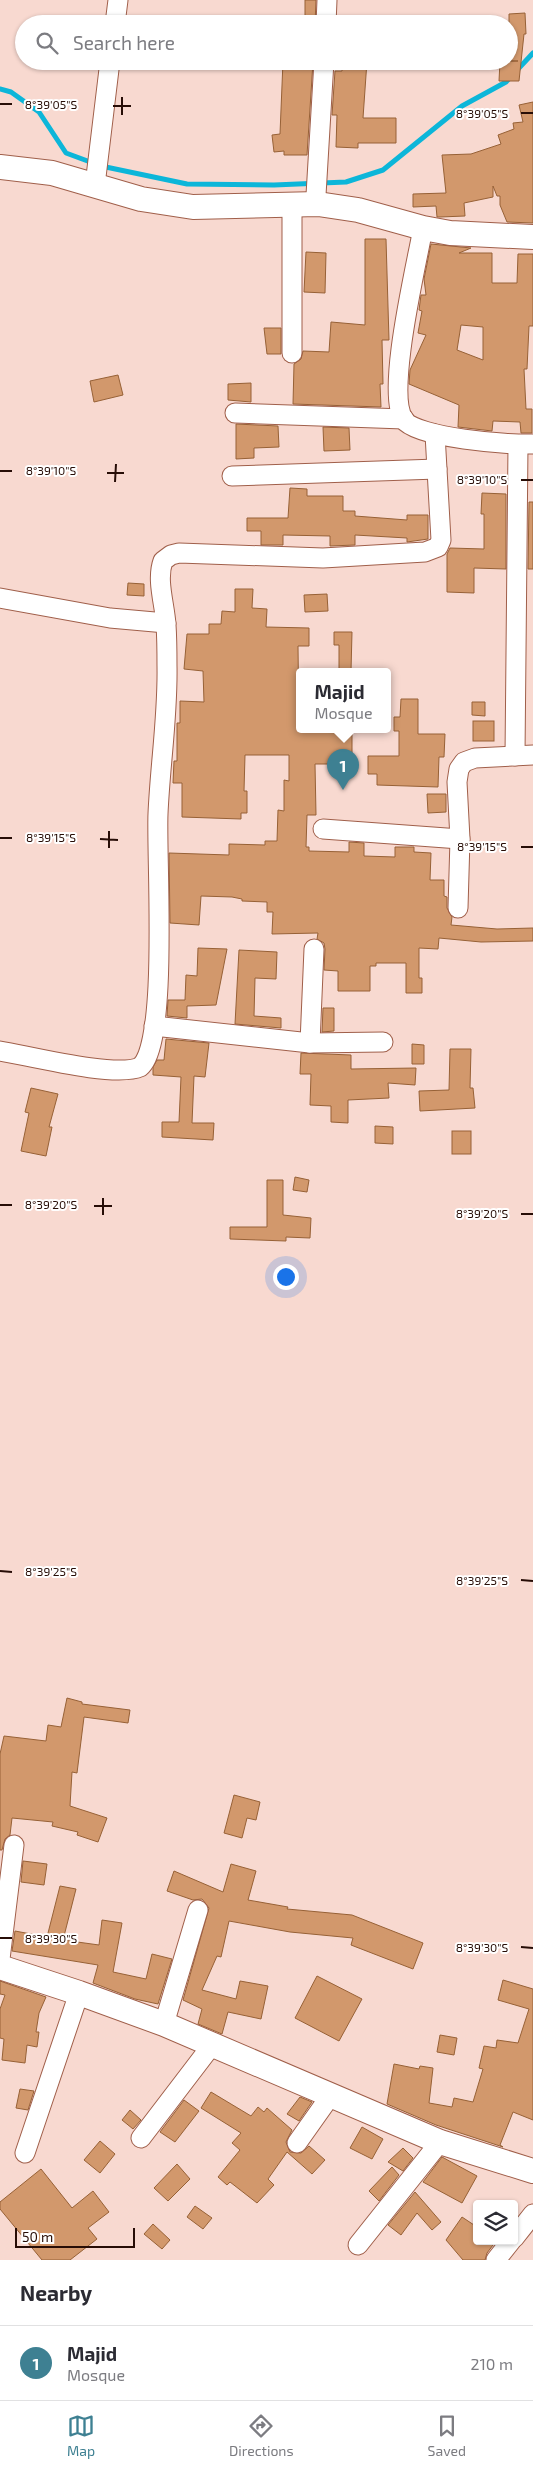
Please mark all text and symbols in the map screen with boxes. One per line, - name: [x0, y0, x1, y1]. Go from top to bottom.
- search box: [15, 15, 518, 70]
- icon: search: [33, 29, 61, 57]
- text: Search here: [73, 31, 175, 54]
- text: 8°39'05"S: [25, 97, 77, 111]
- text: 8°39'05"S: [456, 106, 508, 120]
- text: 8°39'10"S: [26, 463, 77, 477]
- text: 8°39'10"S: [457, 472, 508, 486]
- popup: [296, 668, 391, 733]
- text: Majid: [314, 680, 365, 703]
- text: Mosque: [314, 703, 373, 722]
- pin: 1: [327, 749, 359, 790]
- text: 8°39'15"S: [26, 830, 76, 844]
- text: 8°39'15"S: [457, 839, 507, 853]
- text: 8°39'20"S: [25, 1197, 78, 1211]
- text: 8°39'20"S: [456, 1206, 509, 1220]
- your location: [273, 1264, 299, 1290]
- text: 8°39'25"S: [25, 1564, 77, 1578]
- text: 8°39'25"S: [456, 1573, 508, 1587]
- text: 8°39'30"S: [25, 1931, 78, 1945]
- text: 8°39'30"S: [456, 1940, 509, 1954]
- map controls: [473, 2200, 518, 2245]
- button: layers: [473, 2200, 518, 2245]
- scale bar: [15, 2225, 135, 2248]
- text: 50 m: [22, 2228, 53, 2245]
- text: Nearby: [20, 2280, 92, 2305]
- text: Majid: [67, 2342, 117, 2365]
- text: 1: [33, 2354, 39, 2373]
- text: 210 m: [470, 2354, 513, 2373]
- text: Mosque: [67, 2365, 125, 2384]
- tab: Map: [67, 2412, 95, 2459]
- tab: Directions: [229, 2412, 294, 2459]
- tab: Saved: [428, 2412, 466, 2459]

